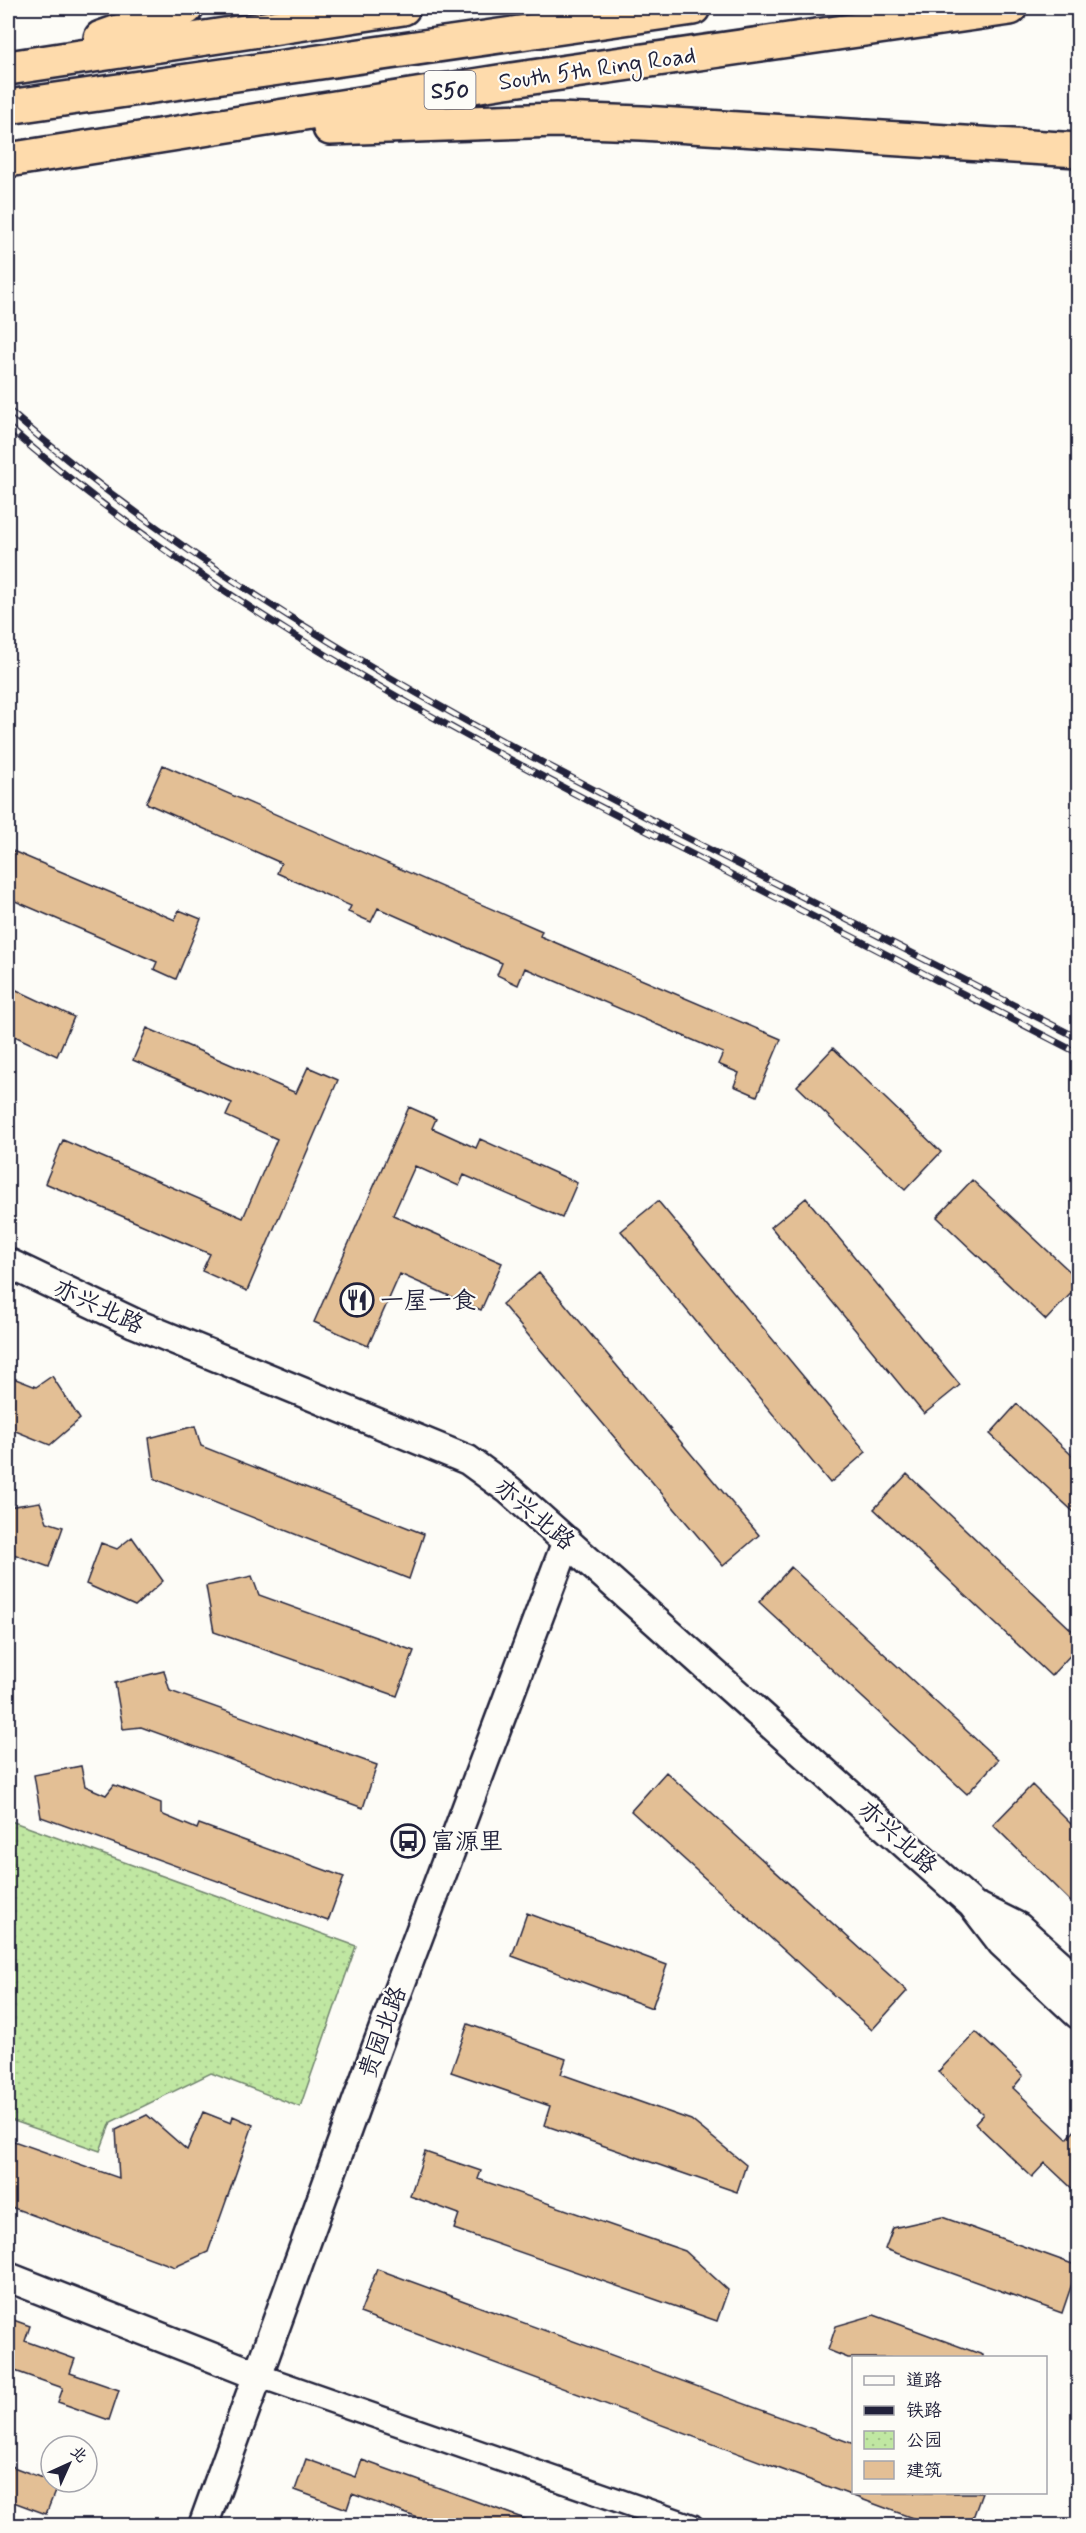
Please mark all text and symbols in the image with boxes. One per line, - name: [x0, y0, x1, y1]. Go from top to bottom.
- street label: South 5th Ring Road: [497, 40, 698, 101]
- road number: S50: [424, 71, 476, 109]
- street label: 亦兴北路: [48, 1273, 148, 1342]
- restaurant icon: 一屋一食: [339, 1282, 375, 1318]
- place label: 一屋一食: [380, 1286, 476, 1317]
- street label: 亦兴北路: [487, 1472, 581, 1558]
- street label: 亦兴北路: [851, 1794, 943, 1882]
- bus stop icon: 富源里: [390, 1823, 426, 1859]
- place label: 富源里: [431, 1827, 503, 1858]
- street label: 贵园北路: [352, 1982, 414, 2083]
- legend: [852, 2356, 1047, 2494]
- text: 道路: [906, 2369, 942, 2393]
- text: 铁路: [906, 2399, 942, 2423]
- text: 公园: [906, 2429, 942, 2453]
- north arrow: [39, 2434, 99, 2494]
- text: 北: [65, 2441, 92, 2468]
- text: 建筑: [906, 2459, 942, 2483]

